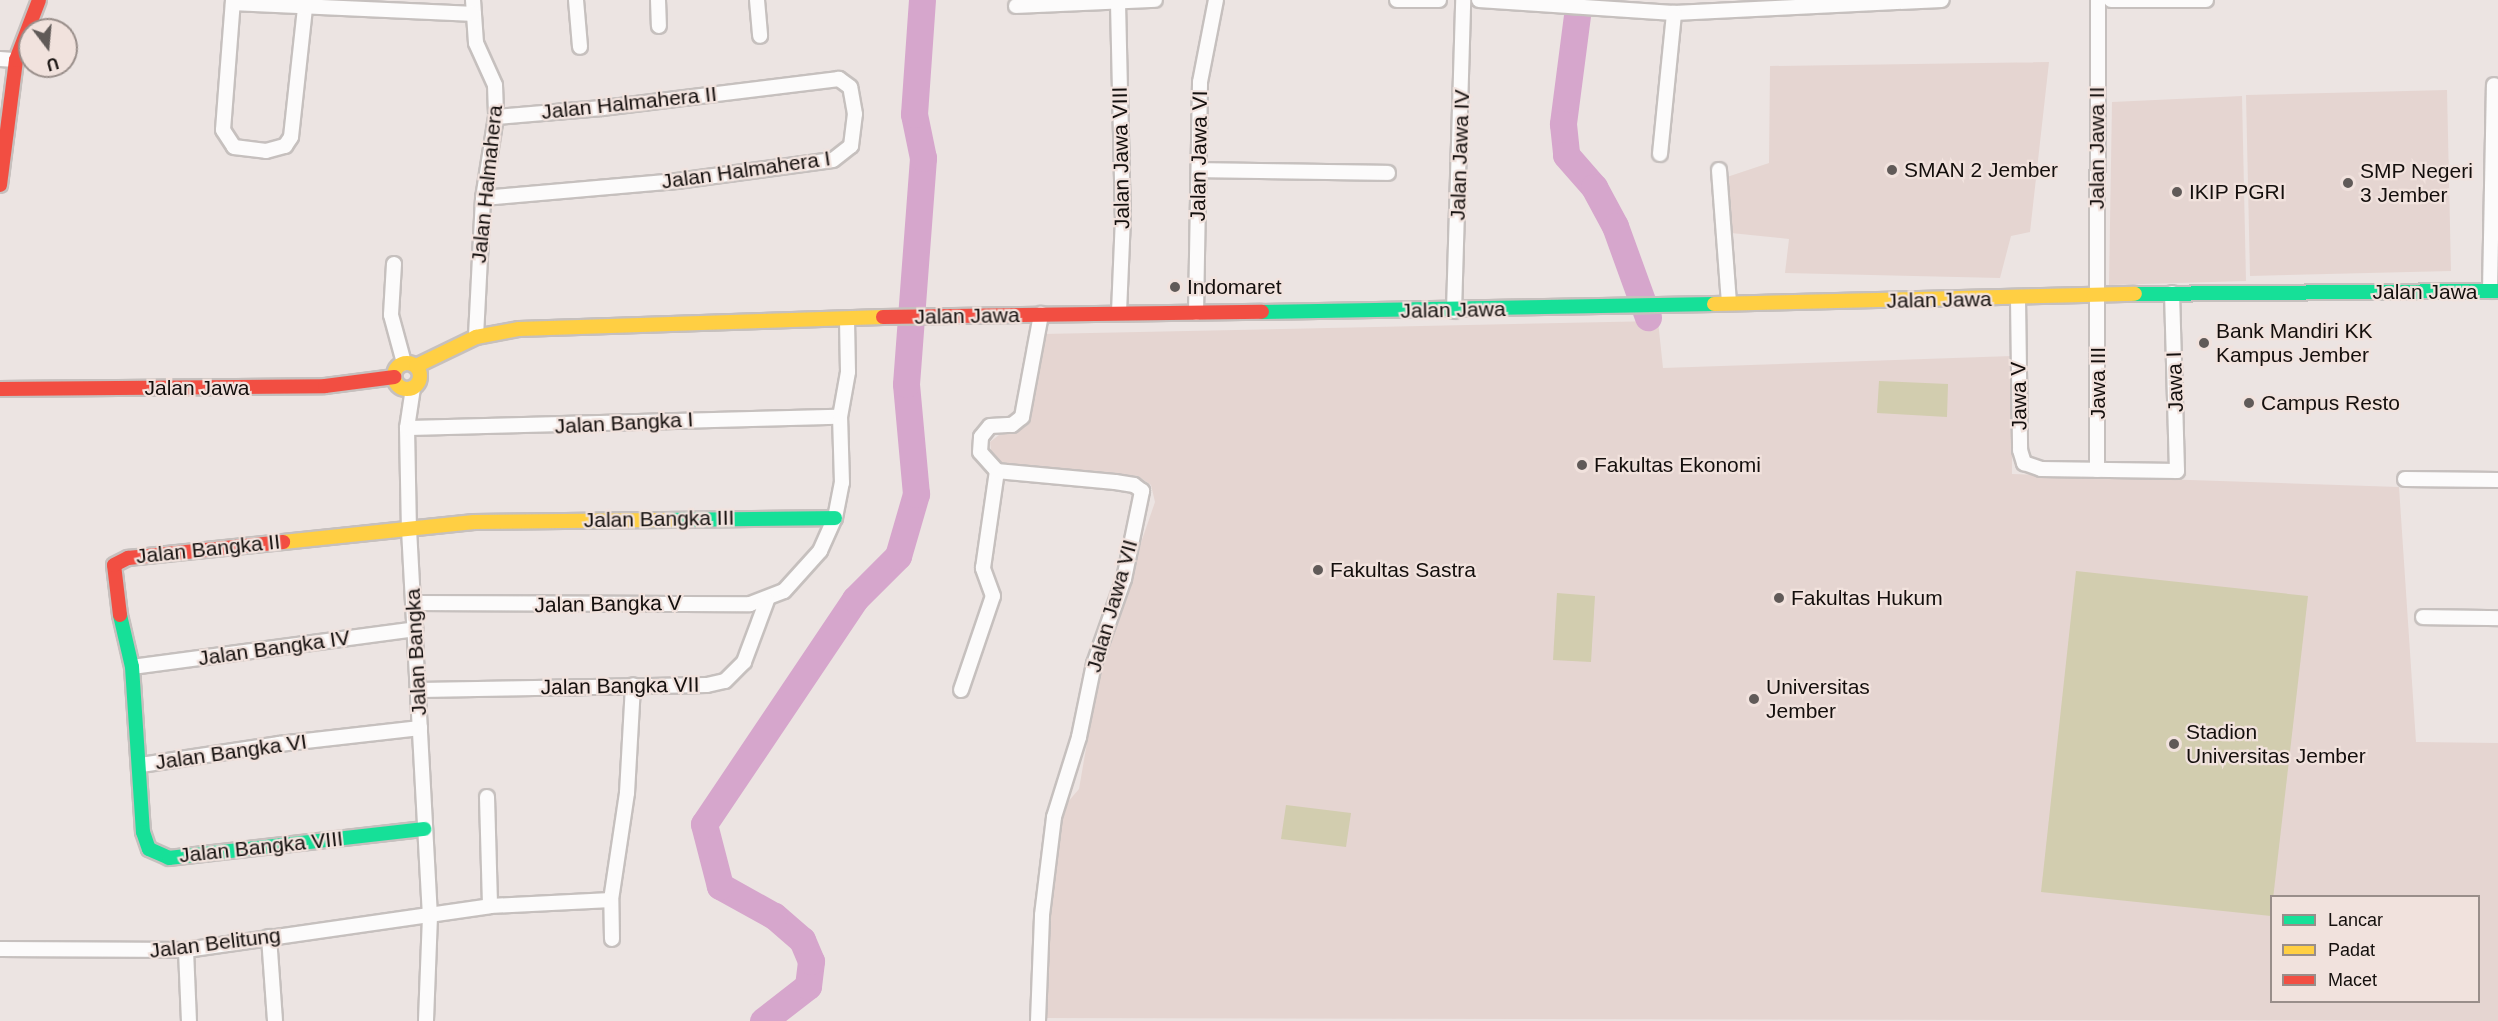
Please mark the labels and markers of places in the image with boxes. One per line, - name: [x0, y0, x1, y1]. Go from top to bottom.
- place label: SMAN 2 Jember: [1904, 157, 2058, 183]
- place label: SMP Negeri 3 Jember: [2360, 158, 2473, 208]
- marker: SMAN 2 Jember: [1885, 163, 1899, 177]
- marker: SMP Negeri 3 Jember: [2341, 176, 2355, 190]
- place label: IKIP PGRI: [2189, 179, 2286, 205]
- marker: IKIP PGRI: [2170, 185, 2184, 199]
- place label: Indomaret: [1187, 274, 1282, 300]
- marker: Indomaret: [1168, 280, 1182, 294]
- place label: Bank Mandiri KK Kampus Jember: [2216, 318, 2372, 368]
- marker: Bank Mandiri KK Kampus Jember: [2197, 336, 2211, 350]
- place label: Campus Resto: [2261, 390, 2400, 416]
- marker: Campus Resto: [2242, 396, 2256, 410]
- place label: Fakultas Ekonomi: [1594, 452, 1761, 478]
- marker: Fakultas Ekonomi: [1575, 458, 1589, 472]
- place label: Fakultas Sastra: [1330, 557, 1476, 583]
- marker: Fakultas Sastra: [1311, 563, 1325, 577]
- place label: Fakultas Hukum: [1791, 585, 1943, 611]
- marker: Fakultas Hukum: [1772, 591, 1786, 605]
- place label: Universitas Jember: [1766, 674, 1870, 724]
- marker: Universitas Jember: [1747, 692, 1761, 706]
- place label: Stadion Universitas Jember: [2186, 719, 2366, 769]
- marker: Stadion Universitas Jember: [2167, 737, 2181, 751]

